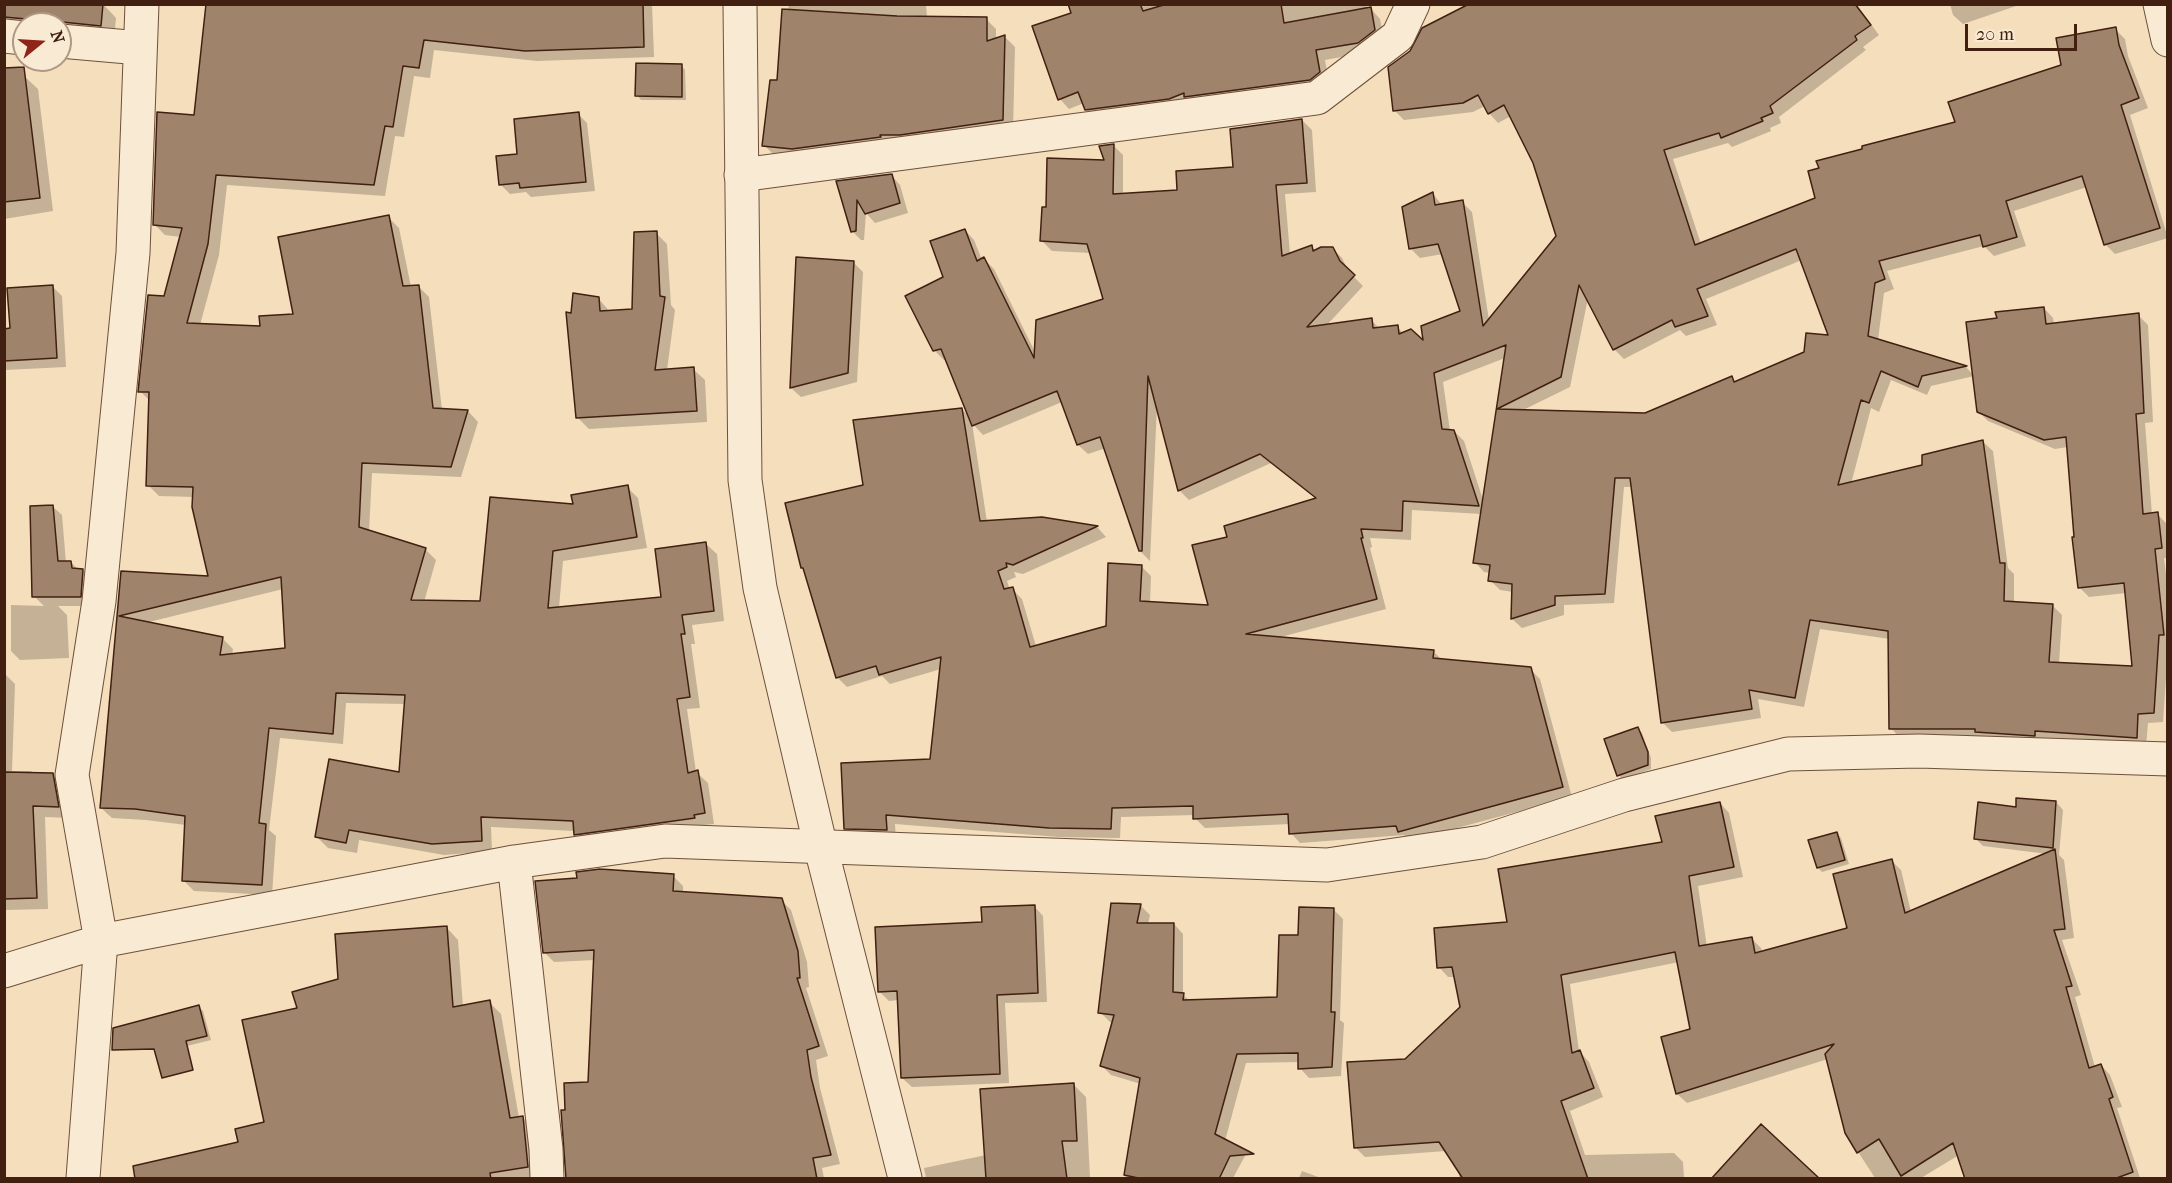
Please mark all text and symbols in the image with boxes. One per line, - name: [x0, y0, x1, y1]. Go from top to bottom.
- north arrow: [12, 12, 72, 72]
- scale bar: [1968, 12, 2080, 50]
- text: 20 m: [1976, 24, 2014, 45]
- text: N: [47, 28, 69, 46]

